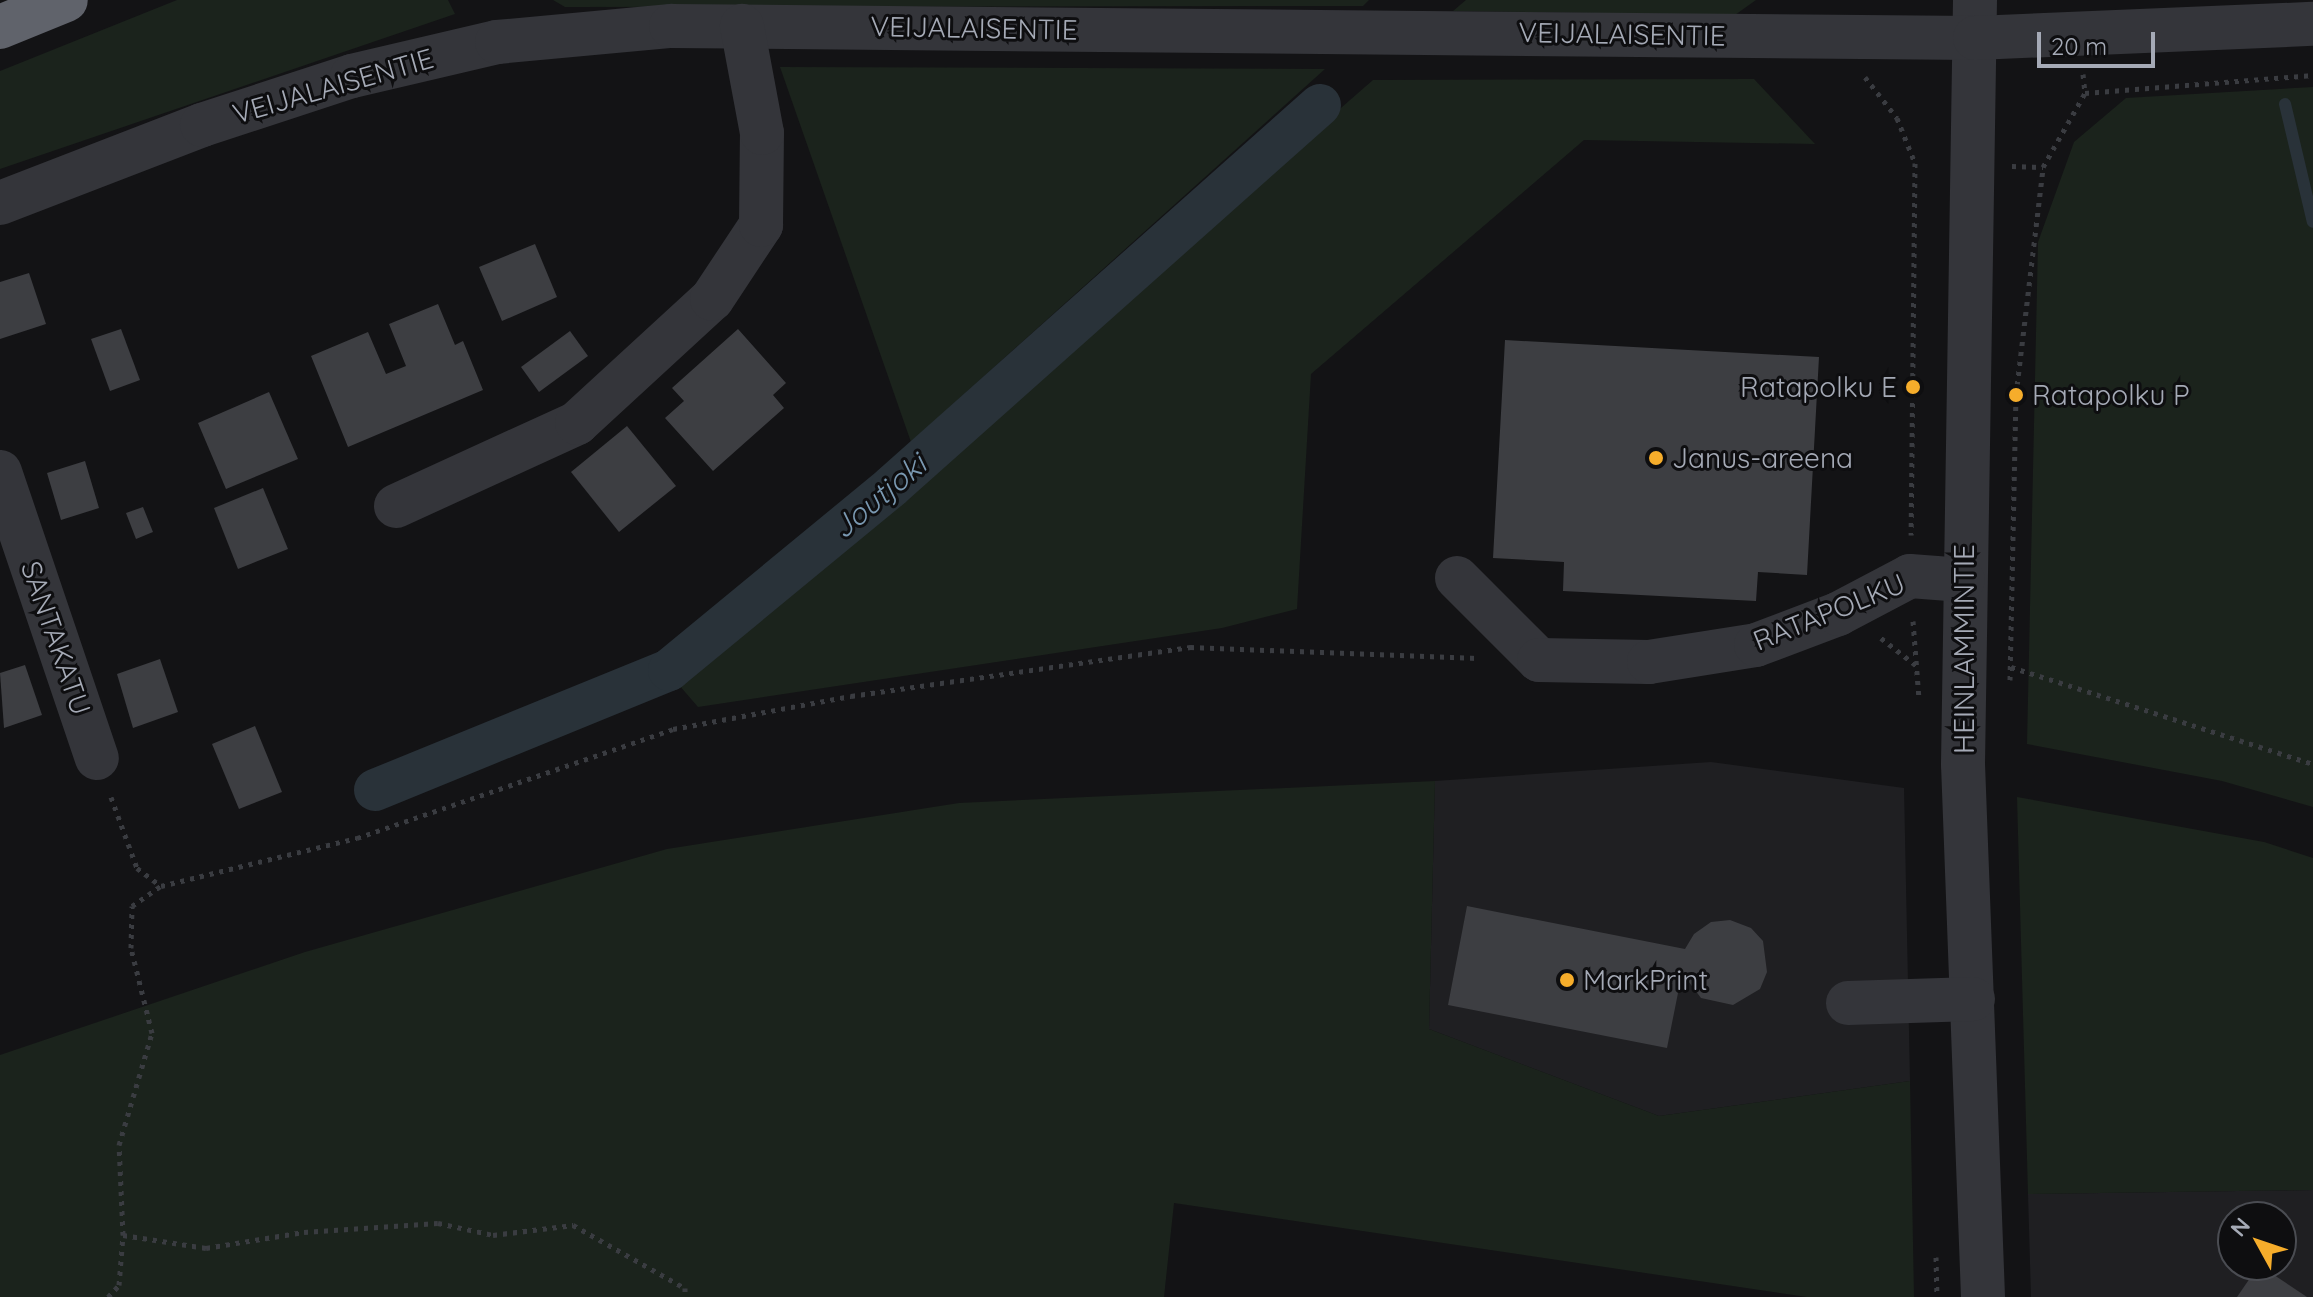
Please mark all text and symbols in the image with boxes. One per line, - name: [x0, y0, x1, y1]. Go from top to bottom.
- street label: VEIJALAISENTIE: [870, 9, 1078, 47]
- street label: VEIJALAISENTIE: [1518, 15, 1726, 53]
- scale bar: [2041, 16, 2159, 66]
- text: 20 m: [2051, 31, 2107, 61]
- street label: VEIJALAISENTIE: [229, 41, 437, 131]
- place label: Ratapolku E: [1740, 370, 1897, 404]
- marker: Ratapolku E: [1904, 378, 1922, 396]
- place label: Ratapolku P: [2032, 378, 2190, 412]
- marker: Ratapolku P: [2007, 386, 2025, 404]
- place label: Janus-areena: [1672, 441, 1853, 475]
- water label: Joutjoki: [825, 446, 933, 546]
- marker: Janus-areena: [1647, 449, 1665, 467]
- street label: HEINLAMMINTIE: [1947, 544, 1981, 754]
- street label: SANTAKATU: [14, 557, 98, 719]
- street label: RATAPOLKU: [1748, 566, 1910, 658]
- place label: MarkPrint: [1583, 963, 1708, 997]
- marker: MarkPrint: [1558, 971, 1576, 989]
- north arrow: [2217, 1201, 2297, 1281]
- text: N: [2224, 1212, 2256, 1242]

